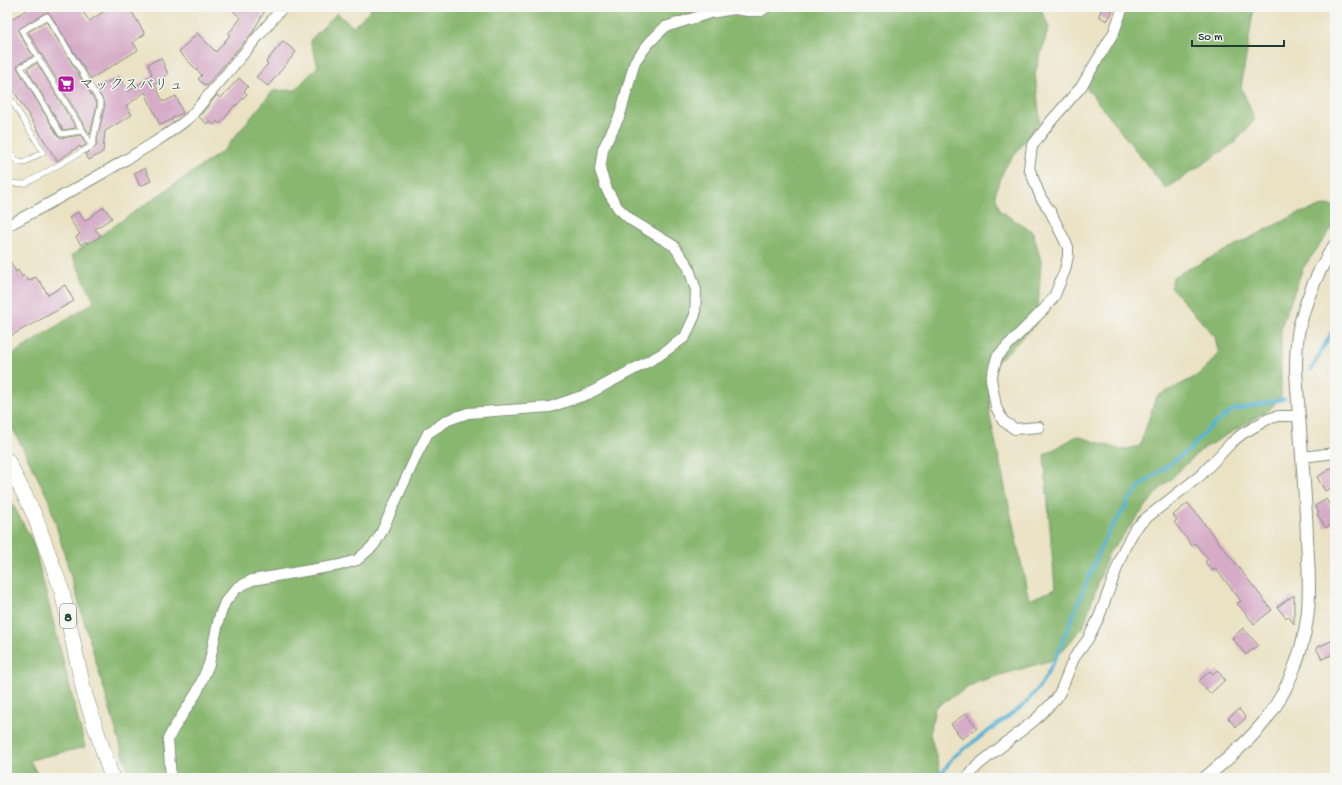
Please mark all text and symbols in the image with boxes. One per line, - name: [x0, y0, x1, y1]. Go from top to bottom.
- scale bar: [1192, 22, 1284, 48]
- text: 50 m: [1198, 31, 1223, 45]
- supermarket icon: マックスバリュ: [56, 74, 76, 94]
- place label: マックスバリュ: [79, 77, 184, 95]
- road number: 8: [60, 604, 76, 628]

